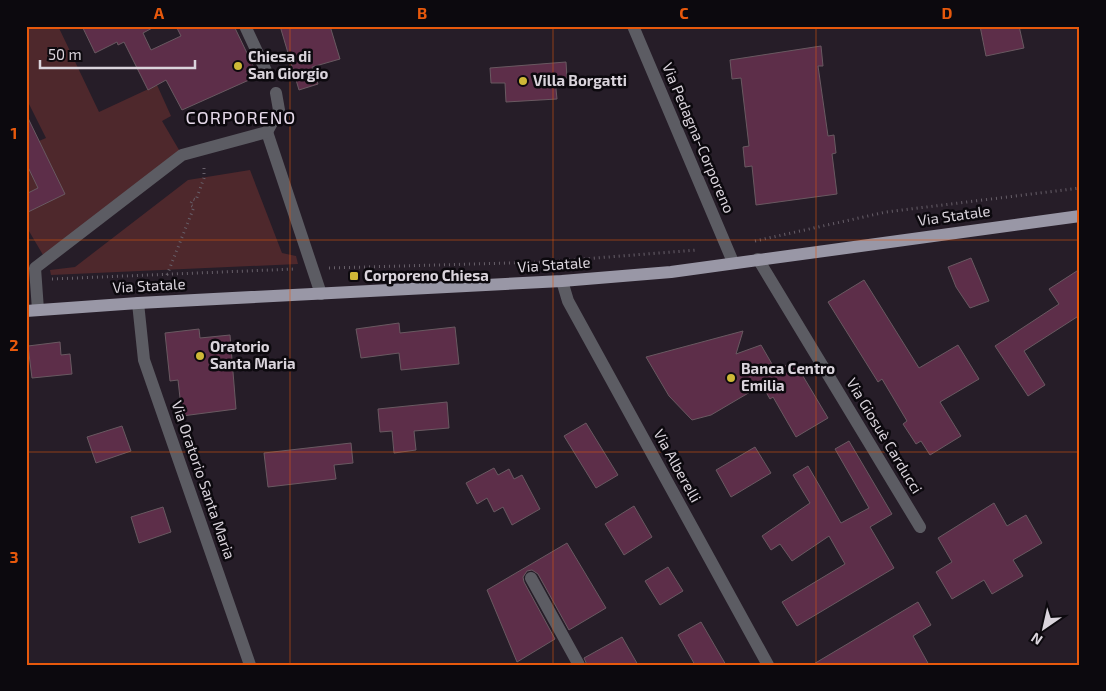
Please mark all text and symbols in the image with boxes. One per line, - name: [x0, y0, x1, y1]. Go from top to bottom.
- text: A: [154, 3, 165, 22]
- text: B: [417, 3, 427, 22]
- text: C: [679, 3, 689, 22]
- text: D: [942, 3, 953, 22]
- scale bar: [40, 38, 195, 70]
- text: 50 m: [48, 45, 82, 63]
- place label: Chiesa di San Giorgio: [248, 47, 329, 82]
- marker: Chiesa di San Giorgio: [232, 60, 244, 72]
- street label: Via Pedagna-Corporeno: [659, 60, 739, 215]
- place label: Villa Borgatti: [533, 71, 627, 89]
- marker: Villa Borgatti: [517, 75, 529, 87]
- district label: CORPORENO: [186, 106, 296, 128]
- text: 1: [11, 123, 17, 142]
- street label: Via Statale: [916, 201, 991, 229]
- street label: Via Statale: [517, 252, 591, 276]
- place label: Corporeno Chiesa: [364, 266, 489, 284]
- marker: Corporeno Chiesa: [348, 270, 360, 282]
- street label: Via Statale: [112, 274, 186, 296]
- text: 2: [9, 335, 19, 354]
- place label: Oratorio Santa Maria: [210, 337, 296, 372]
- marker: Oratorio Santa Maria: [194, 350, 206, 362]
- place label: Banca Centro Emilia: [741, 359, 835, 394]
- marker: Banca Centro Emilia: [725, 372, 737, 384]
- street label: Via Giosuè Carducci: [843, 374, 926, 497]
- street label: Via Oratorio Santa Maria: [168, 398, 240, 561]
- street label: Via Alberelli: [650, 426, 705, 505]
- text: 3: [9, 547, 19, 566]
- north arrow: [1018, 604, 1068, 654]
- text: N: [1028, 629, 1045, 649]

